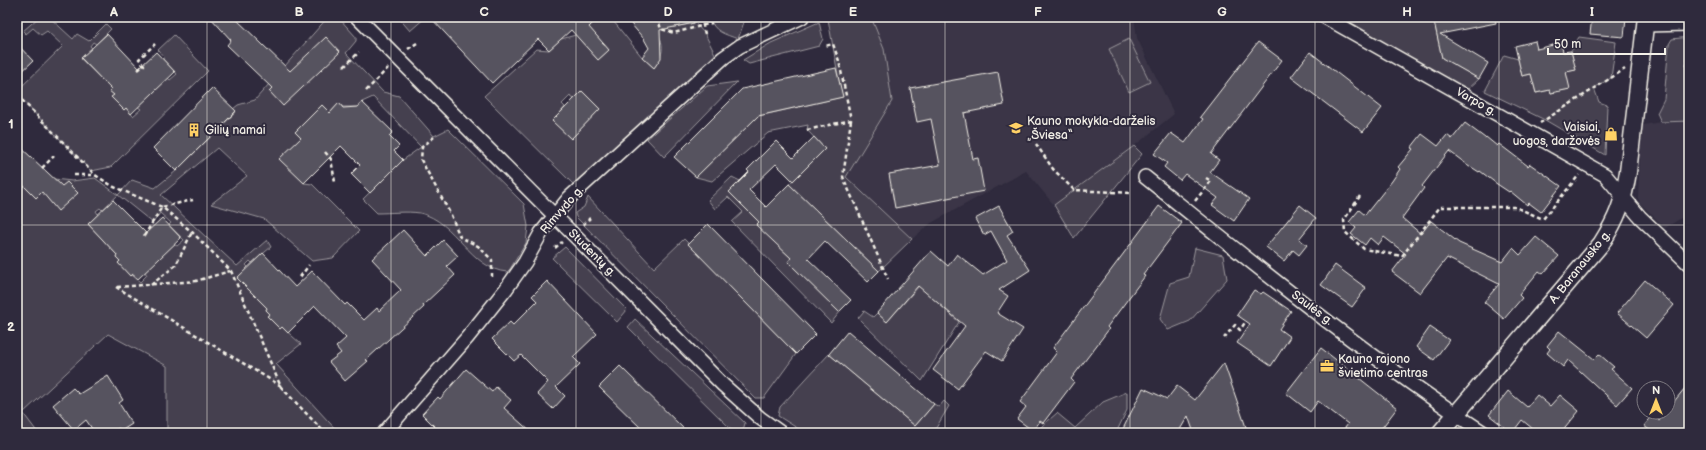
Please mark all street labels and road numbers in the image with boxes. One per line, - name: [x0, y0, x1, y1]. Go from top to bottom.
- street label: Varpo g.: [1453, 85, 1499, 119]
- street label: Rimvydo g.: [537, 183, 587, 237]
- street label: Studentų g.: [565, 226, 619, 280]
- street label: A. Baranausko g.: [1546, 227, 1614, 307]
- street label: Saulės g.: [1288, 287, 1336, 329]

